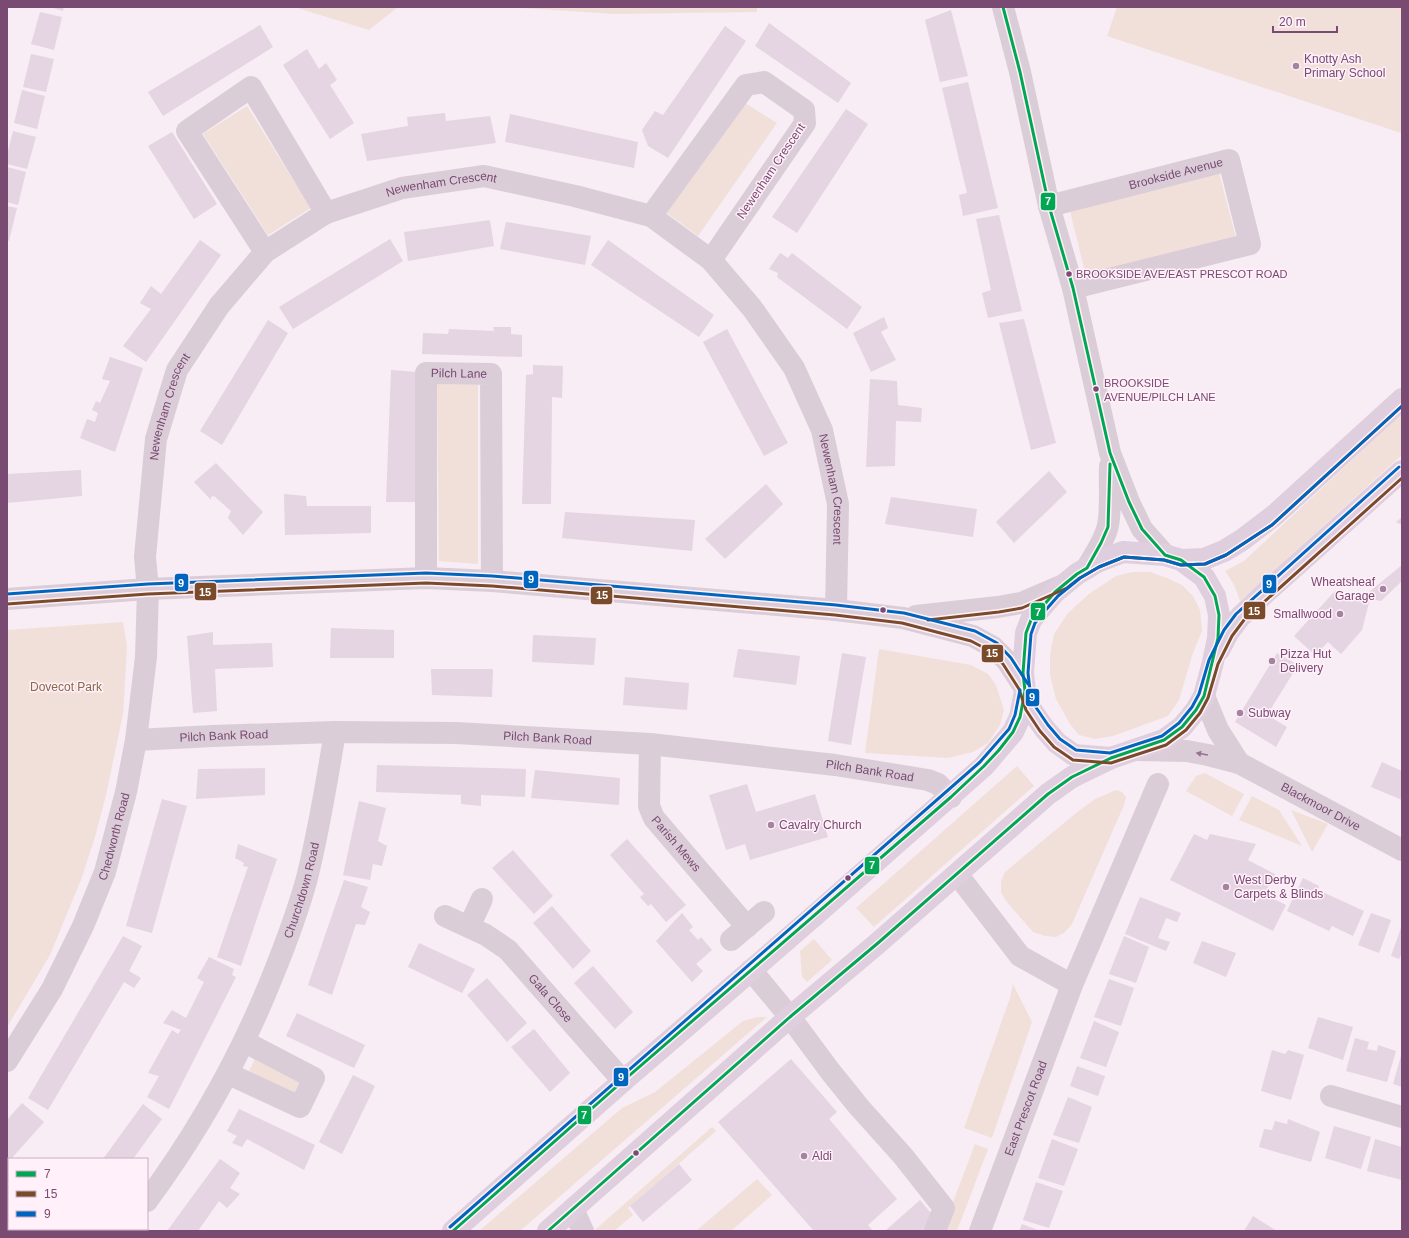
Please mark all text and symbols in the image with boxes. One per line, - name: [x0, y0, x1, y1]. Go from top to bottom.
- scale bar: [1273, 8, 1337, 34]
- text: 20 m: [1279, 15, 1306, 29]
- place label: Knotty Ash Primary School: [1304, 52, 1385, 80]
- marker: Knotty Ash Primary School: [1291, 61, 1301, 71]
- street label: Newenham Crescent: [734, 120, 809, 221]
- street label: Brookside Avenue: [1127, 155, 1225, 192]
- street label: Newenham Crescent: [384, 169, 499, 200]
- line badge: 7: [1040, 192, 1056, 211]
- text: 7: [1045, 195, 1051, 207]
- place label: BROOKSIDE AVE/EAST PRESCOT ROAD: [1076, 268, 1288, 280]
- marker: BROOKSIDE AVE/EAST PRESCOT ROAD: [1064, 269, 1074, 279]
- street label: Newenham Crescent: [147, 350, 193, 461]
- street label: Pilch Lane: [431, 366, 487, 381]
- place label: BROOKSIDE AVENUE/PILCH LANE: [1104, 377, 1216, 403]
- marker: BROOKSIDE AVENUE/PILCH LANE: [1091, 384, 1101, 394]
- street label: Newenham Crescent: [816, 433, 845, 545]
- line badge: 9: [523, 570, 539, 589]
- line badge: 9: [174, 573, 189, 592]
- text: 9: [528, 573, 534, 585]
- line badge: 9: [1262, 574, 1277, 594]
- place label: Wheatsheaf Garage: [1311, 575, 1376, 603]
- text: 9: [178, 577, 184, 589]
- text: 9: [1266, 578, 1272, 590]
- line badge: 15: [194, 582, 217, 601]
- marker: Wheatsheaf Garage: [1378, 584, 1388, 594]
- text: 15: [199, 586, 211, 598]
- line badge: 15: [590, 586, 613, 605]
- text: 15: [596, 589, 608, 601]
- line badge: 15: [1243, 601, 1266, 620]
- line badge: 7: [1030, 602, 1046, 621]
- unlabelled marker: [878, 605, 888, 615]
- text: 15: [1248, 605, 1260, 617]
- text: 7: [1035, 606, 1041, 618]
- place label: Smallwood: [1273, 607, 1332, 621]
- marker: Smallwood: [1335, 609, 1345, 619]
- line badge: 15: [981, 644, 1004, 663]
- text: 15: [986, 647, 998, 659]
- place label: Pizza Hut Delivery: [1280, 647, 1332, 675]
- marker: Pizza Hut Delivery: [1267, 656, 1277, 666]
- park label: Dovecot Park: [30, 680, 103, 694]
- line badge: 9: [1025, 688, 1040, 707]
- text: 9: [1029, 691, 1035, 703]
- place label: Subway: [1248, 706, 1291, 720]
- marker: Subway: [1235, 708, 1245, 718]
- street label: Pilch Bank Road: [179, 727, 269, 745]
- street label: Pilch Bank Road: [503, 729, 592, 748]
- one-way arrow: [1195, 751, 1208, 757]
- street label: Pilch Bank Road: [825, 757, 915, 785]
- street label: Blackmoor Drive: [1279, 780, 1363, 834]
- street label: Chedworth Road: [95, 791, 133, 883]
- street label: Parish Mews: [648, 813, 704, 875]
- place label: Cavalry Church: [779, 818, 862, 832]
- marker: Cavalry Church: [766, 820, 776, 830]
- street label: Churchdown Road: [281, 841, 322, 940]
- line badge: 7: [864, 856, 880, 875]
- text: 7: [869, 859, 875, 871]
- unlabelled marker: [843, 873, 853, 883]
- place label: West Derby Carpets & Blinds: [1234, 873, 1323, 901]
- marker: West Derby Carpets & Blinds: [1221, 882, 1231, 892]
- street label: Gala Close: [525, 971, 575, 1025]
- street label: East Prescot Road: [1002, 1059, 1050, 1158]
- line badge: 9: [613, 1067, 629, 1087]
- text: 9: [618, 1071, 624, 1083]
- line badge: 7: [577, 1105, 592, 1125]
- text: 7: [581, 1109, 587, 1121]
- unlabelled marker: [631, 1148, 641, 1158]
- place label: Aldi: [812, 1149, 832, 1163]
- marker: Aldi: [799, 1151, 809, 1161]
- legend: [8, 1158, 148, 1230]
- text: 7: [44, 1167, 51, 1181]
- text: 15: [44, 1187, 58, 1201]
- text: 9: [44, 1207, 51, 1221]

